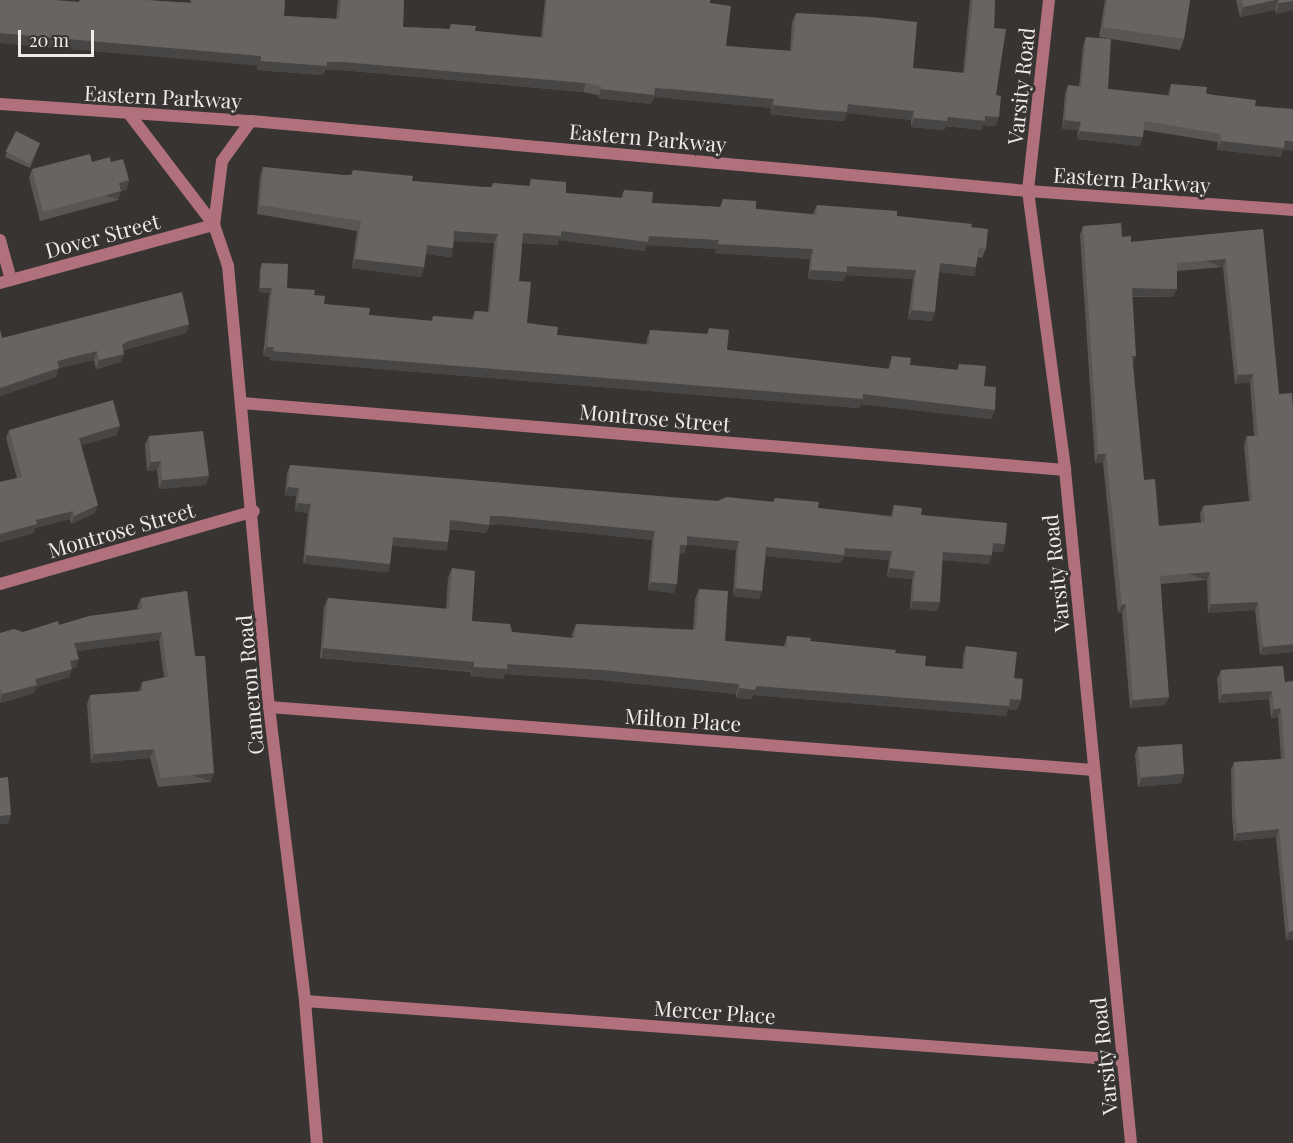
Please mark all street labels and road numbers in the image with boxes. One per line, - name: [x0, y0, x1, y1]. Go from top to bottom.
- street label: Varsity Road: [1001, 26, 1039, 146]
- street label: Eastern Parkway: [84, 79, 242, 113]
- street label: Eastern Parkway: [568, 118, 728, 156]
- street label: Eastern Parkway: [1052, 161, 1212, 197]
- street label: Dover Street: [42, 208, 162, 262]
- street label: Montrose Street: [578, 398, 732, 436]
- street label: Montrose Street: [45, 496, 197, 562]
- street label: Varsity Road: [1036, 513, 1074, 633]
- street label: Cameron Road: [230, 614, 268, 756]
- street label: Milton Place: [624, 702, 742, 736]
- street label: Mercer Place: [653, 994, 777, 1028]
- street label: Varsity Road: [1084, 996, 1122, 1116]

